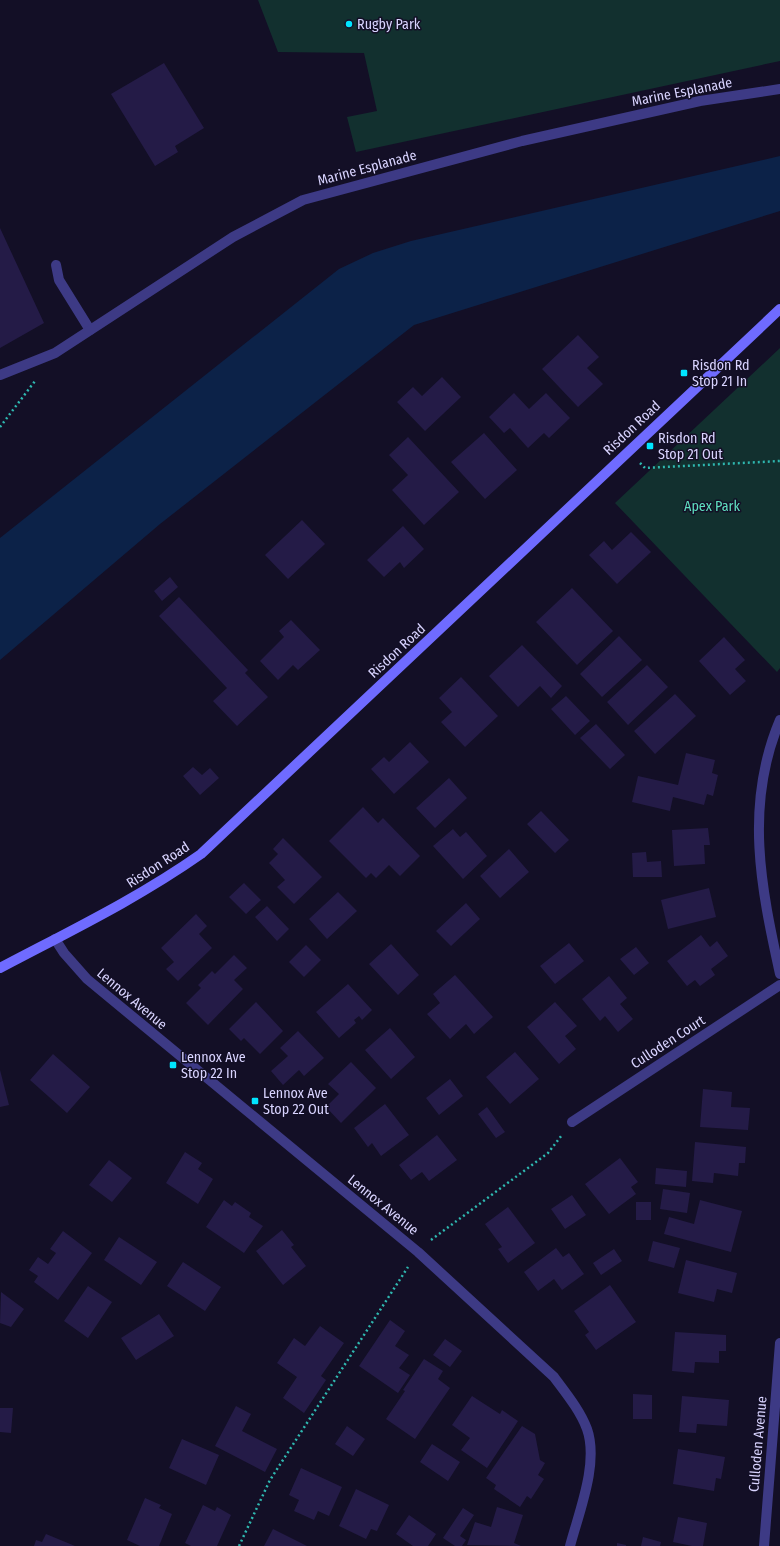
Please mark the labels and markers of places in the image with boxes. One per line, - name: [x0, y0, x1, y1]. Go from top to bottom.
- place label: Rugby Park: [357, 16, 421, 33]
- marker: Rugby Park: [344, 19, 354, 29]
- place label: Risdon Rd Stop 21 In: [692, 357, 750, 390]
- marker: Risdon Rd Stop 21 In: [679, 368, 689, 378]
- place label: Risdon Rd Stop 21 Out: [658, 430, 723, 463]
- marker: Risdon Rd Stop 21 Out: [645, 441, 655, 451]
- place label: Lennox Ave Stop 22 In: [181, 1049, 246, 1082]
- marker: Lennox Ave Stop 22 In: [168, 1060, 178, 1070]
- place label: Lennox Ave Stop 22 Out: [263, 1085, 329, 1118]
- marker: Lennox Ave Stop 22 Out: [250, 1096, 260, 1106]

